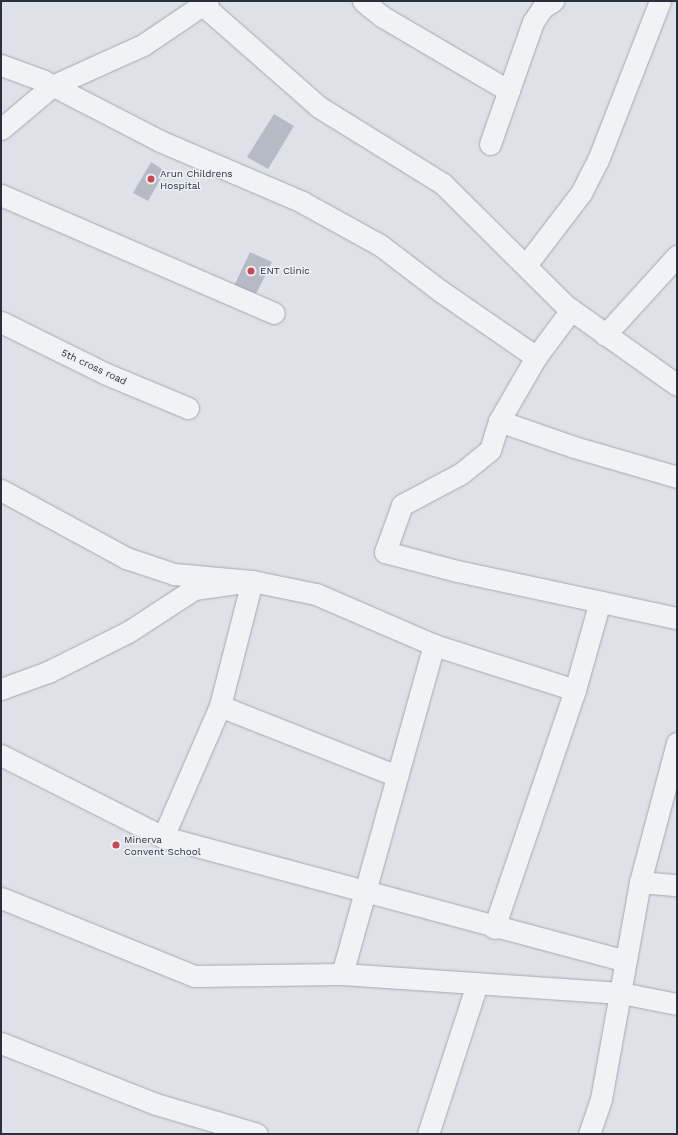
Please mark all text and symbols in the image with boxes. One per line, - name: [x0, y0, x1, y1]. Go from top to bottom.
- place label: Arun Childrens Hospital: [160, 167, 233, 190]
- marker: Arun Childrens Hospital: [145, 173, 157, 185]
- marker: ENT Clinic: [245, 265, 257, 277]
- place label: ENT Clinic: [260, 265, 310, 277]
- street label: 5th cross road: [59, 347, 129, 387]
- place label: Minerva Convent School: [124, 833, 201, 856]
- marker: Minerva Convent School: [111, 840, 121, 850]

